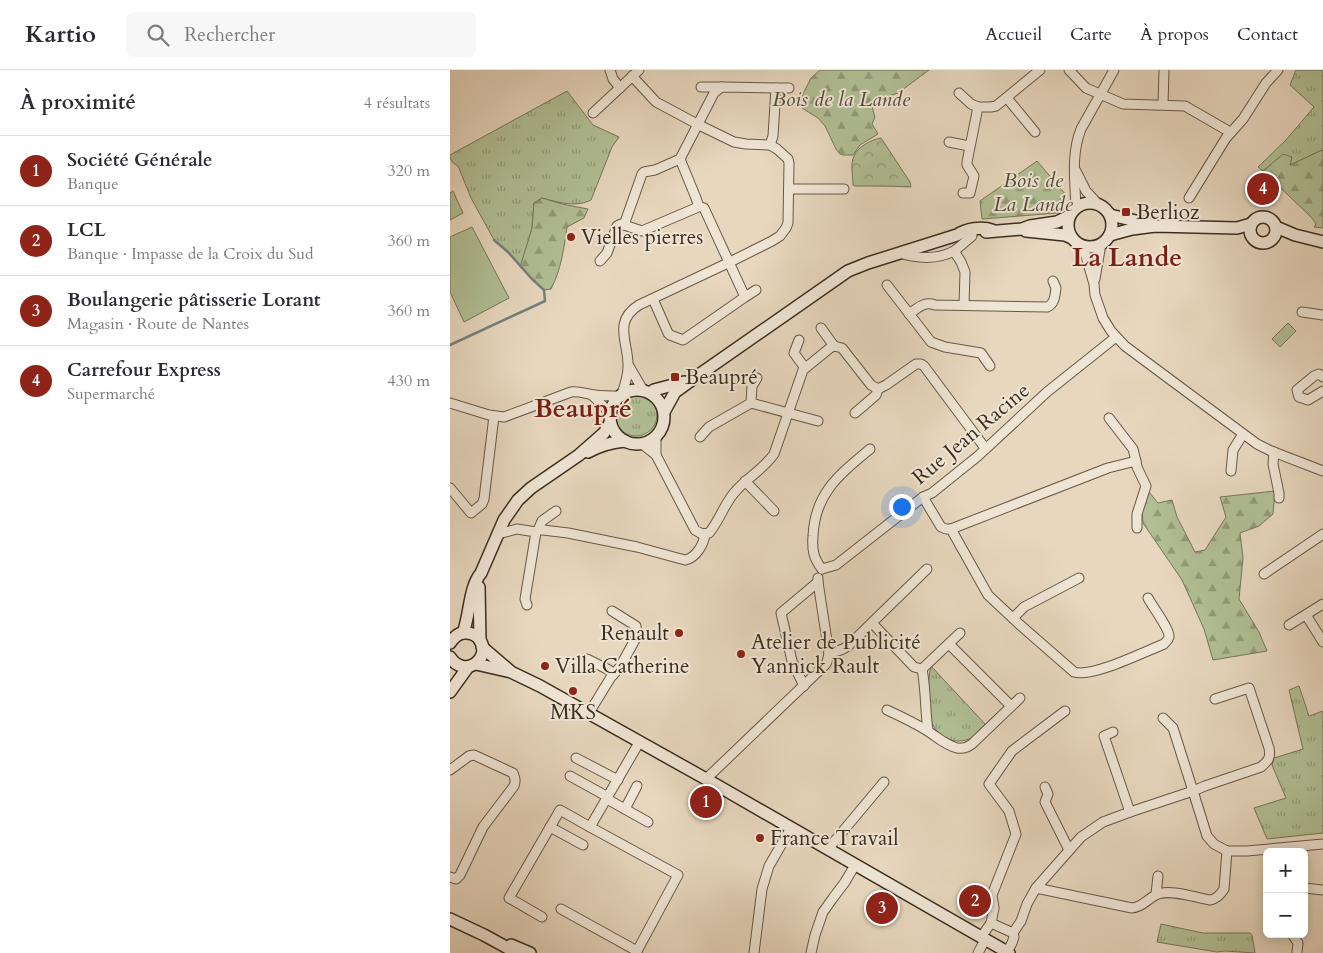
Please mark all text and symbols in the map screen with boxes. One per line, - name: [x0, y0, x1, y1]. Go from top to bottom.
- search box: [126, 12, 476, 57]
- text: Kartio: [25, 18, 96, 51]
- icon: search: [144, 21, 172, 49]
- text: Rechercher: [184, 22, 275, 48]
- text: Accueil: [985, 22, 1042, 47]
- text: Carte: [1070, 22, 1112, 47]
- text: À propos: [1140, 22, 1209, 47]
- text: Contact: [1237, 22, 1298, 47]
- park label: Bois de la Lande: [772, 85, 911, 114]
- text: À proximité: [20, 88, 136, 117]
- text: 4 résultats: [364, 92, 430, 114]
- text: Société Générale: [67, 147, 213, 173]
- text: 1: [32, 160, 40, 182]
- text: 320 m: [388, 160, 430, 182]
- park label: Bois de La Lande: [993, 166, 1074, 219]
- pin: 4: [1247, 170, 1279, 208]
- text: Banque: [67, 173, 119, 195]
- place label: Berlioz: [1136, 198, 1200, 227]
- marker: Berlioz: [1120, 206, 1132, 218]
- text: LCL: [67, 217, 106, 243]
- place label: Vielles pierres: [581, 223, 703, 252]
- text: 2: [32, 230, 40, 252]
- text: 360 m: [388, 230, 430, 252]
- marker: Vielles pierres: [565, 231, 577, 243]
- district label: La Lande: [1072, 240, 1182, 275]
- text: Banque · Impasse de la Croix du Sud: [67, 243, 314, 265]
- text: Boulangerie pâtisserie Lorant: [67, 287, 321, 313]
- text: 3: [32, 300, 40, 322]
- text: 360 m: [388, 300, 430, 322]
- text: Magasin · Route de Nantes: [67, 313, 249, 335]
- text: Carrefour Express: [67, 357, 221, 383]
- place label: Beaupré: [685, 363, 758, 392]
- text: 4: [32, 370, 40, 392]
- text: 430 m: [388, 370, 430, 392]
- marker: Beaupré: [669, 371, 681, 383]
- street label: Rue Jean Racine: [906, 376, 1036, 492]
- text: Supermarché: [67, 383, 155, 405]
- district label: Beaupré: [534, 391, 632, 426]
- your location: [889, 494, 915, 520]
- place label: Renault: [600, 619, 669, 648]
- marker: Renault: [673, 627, 685, 639]
- place label: Atelier de Publicité Yannick Rault: [751, 628, 921, 681]
- marker: Atelier de Publicité Yannick Rault: [735, 648, 747, 660]
- place label: Villa Catherine: [555, 652, 690, 681]
- marker: Villa Catherine: [539, 660, 551, 672]
- marker: MKS: [567, 685, 579, 697]
- place label: MKS: [550, 698, 596, 727]
- pin: 1: [690, 783, 722, 821]
- place label: France Travail: [770, 824, 898, 853]
- marker: France Travail: [754, 832, 766, 844]
- map controls: [1263, 848, 1308, 938]
- button: +: [1263, 848, 1308, 893]
- pin: 2: [959, 882, 991, 920]
- pin: 3: [866, 889, 898, 927]
- button: −: [1263, 893, 1308, 938]

